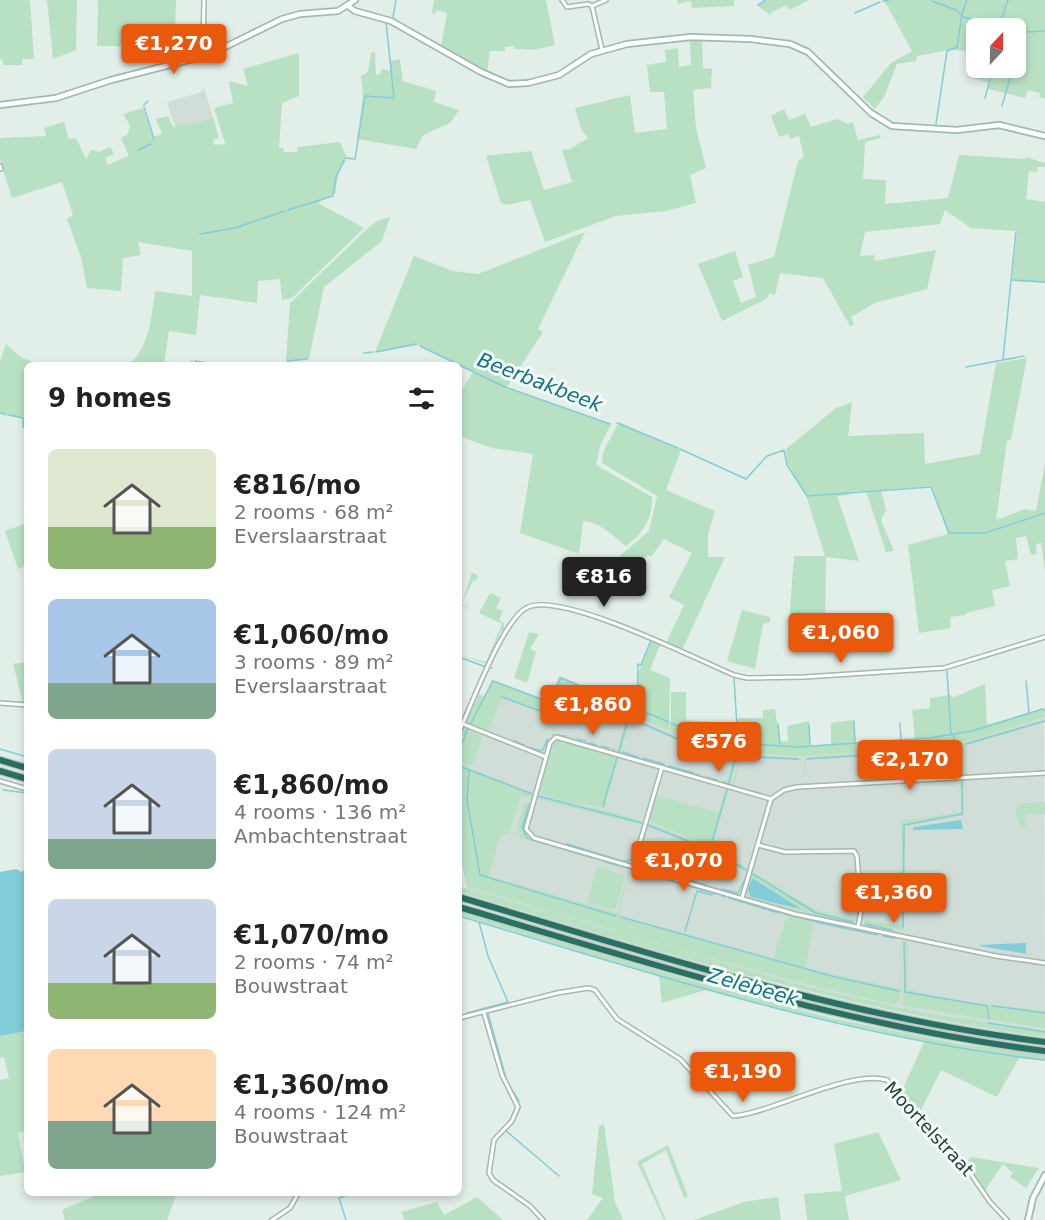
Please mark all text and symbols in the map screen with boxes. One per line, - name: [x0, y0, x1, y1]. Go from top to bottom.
- north arrow: [966, 18, 1026, 78]
- map controls: [966, 18, 1026, 78]
- pin: €1,270: [125, 24, 223, 75]
- text: €1,270: [135, 31, 213, 55]
- water label: Beerbakbeek: [474, 347, 607, 417]
- icon: filters: [405, 382, 438, 415]
- text: 9 homes: [48, 383, 172, 413]
- text: €816/mo: [234, 470, 361, 500]
- icon: home: [96, 473, 168, 545]
- text: 2 rooms · 68 m²: [234, 500, 394, 524]
- text: Everslaarstraat: [234, 524, 387, 548]
- pin: €816: [568, 557, 640, 608]
- text: €816: [576, 564, 632, 588]
- pin: €1,060: [792, 613, 890, 664]
- text: €1,060/mo: [234, 620, 389, 650]
- text: €1,060: [802, 620, 880, 644]
- icon: home: [96, 623, 168, 695]
- text: 3 rooms · 89 m²: [234, 650, 394, 674]
- text: Everslaarstraat: [234, 674, 387, 698]
- pin: €1,860: [544, 685, 642, 736]
- text: €1,860: [554, 692, 632, 716]
- pin: €576: [683, 722, 755, 773]
- text: €576: [691, 729, 747, 753]
- pin: €2,170: [861, 740, 959, 791]
- text: €2,170: [871, 747, 949, 771]
- text: €1,860/mo: [234, 770, 389, 800]
- icon: home: [96, 773, 168, 845]
- text: 4 rooms · 136 m²: [234, 800, 406, 824]
- text: Ambachtenstraat: [234, 824, 407, 848]
- pin: €1,070: [635, 841, 733, 892]
- text: €1,070: [645, 848, 723, 872]
- pin: €1,360: [845, 873, 943, 924]
- text: €1,360: [855, 880, 933, 904]
- text: €1,070/mo: [234, 920, 389, 950]
- icon: home: [96, 923, 168, 995]
- text: 2 rooms · 74 m²: [234, 950, 394, 974]
- water label: Zelebeek: [704, 962, 802, 1012]
- text: Bouwstraat: [234, 974, 348, 998]
- pin: €1,190: [694, 1052, 792, 1103]
- text: €1,190: [704, 1059, 782, 1083]
- text: €1,360/mo: [234, 1070, 389, 1100]
- icon: home: [96, 1073, 168, 1145]
- street label: Moortelstraat: [880, 1077, 978, 1180]
- text: 4 rooms · 124 m²: [234, 1100, 406, 1124]
- text: Bouwstraat: [234, 1124, 348, 1148]

